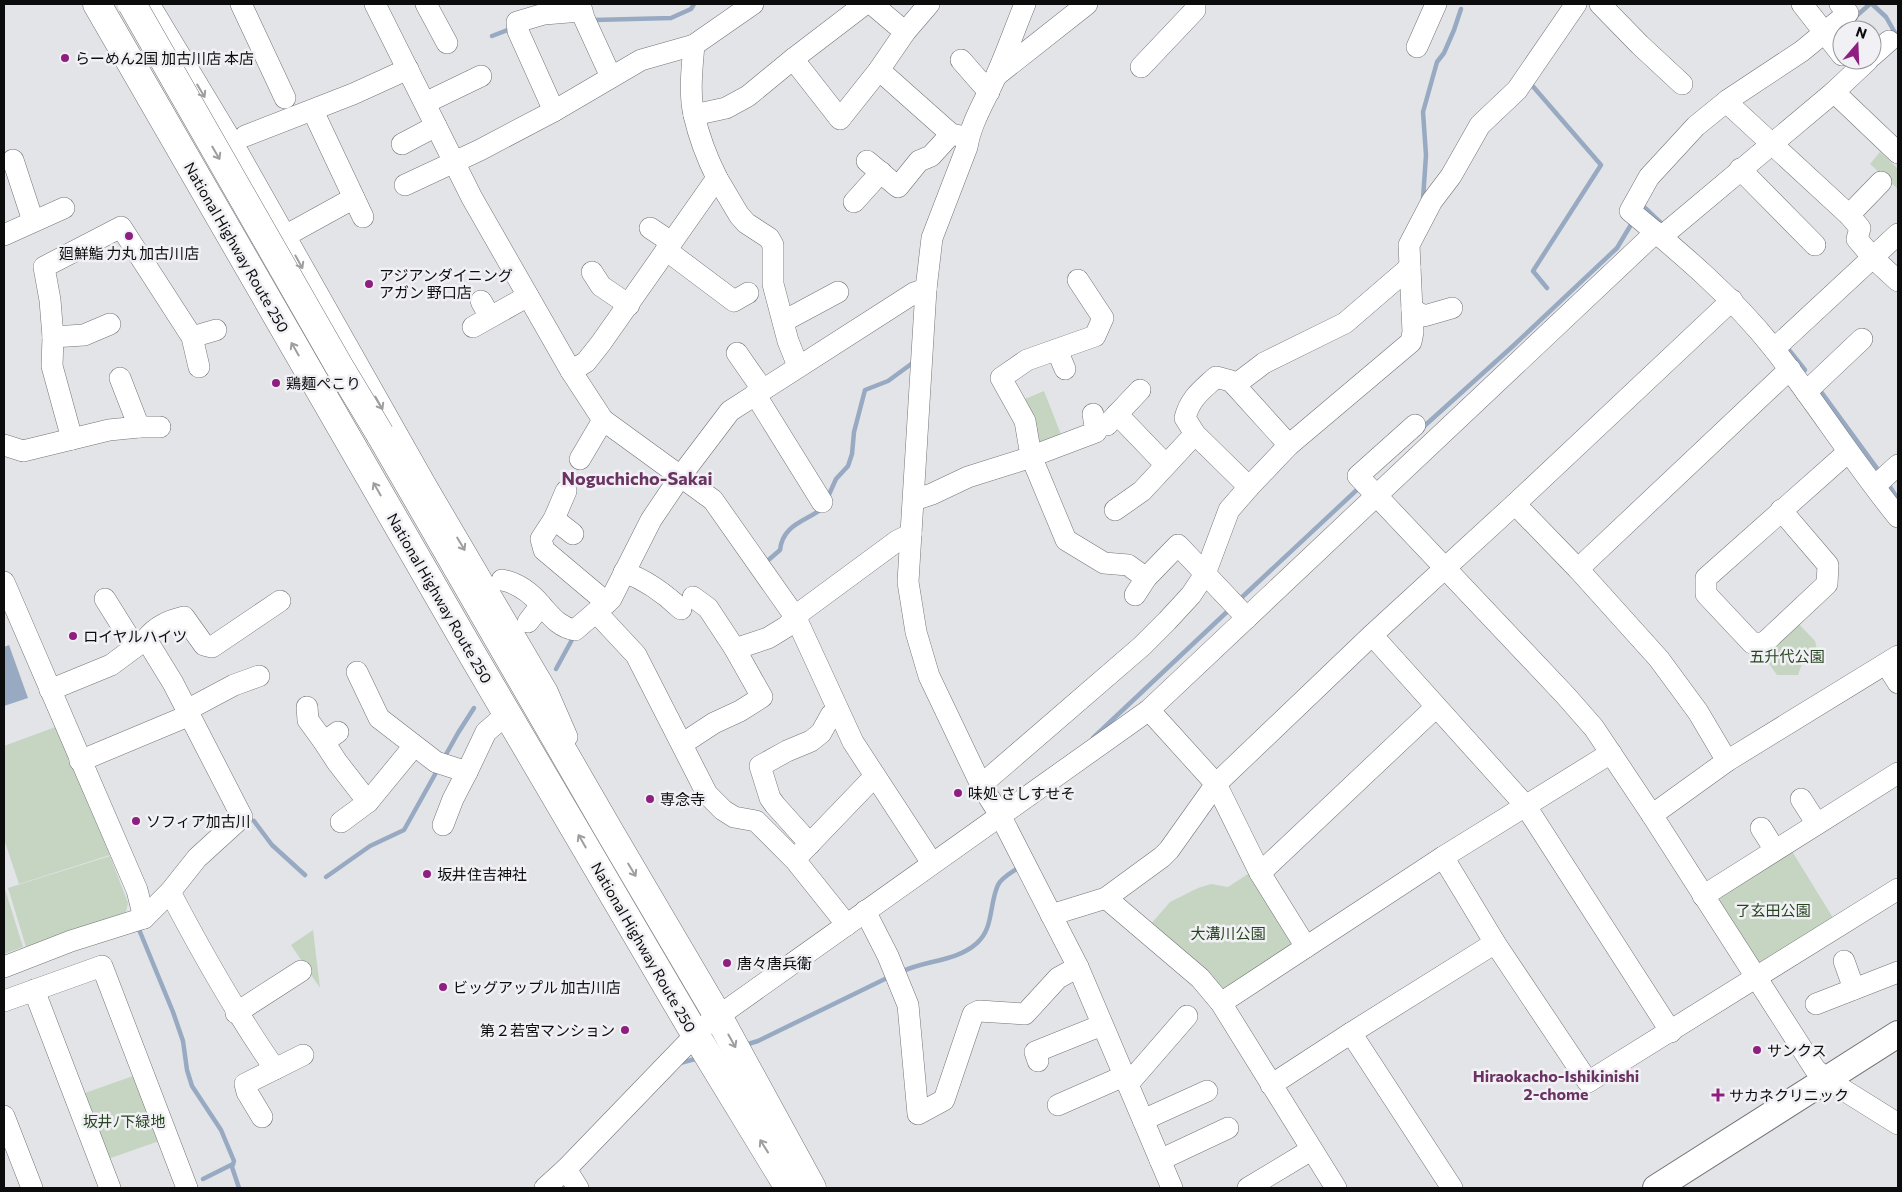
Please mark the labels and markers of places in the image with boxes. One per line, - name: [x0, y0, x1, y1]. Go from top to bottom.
- place label: らーめん2国 加古川店 本店: [75, 49, 254, 67]
- marker: らーめん2国 加古川店 本店: [59, 52, 71, 64]
- marker: 廻鮮鮨 力丸 加古川店: [123, 230, 135, 242]
- place label: 廻鮮鮨 力丸 加古川店: [59, 244, 199, 262]
- place label: アジアンダイニング アガン 野口店: [379, 266, 513, 301]
- marker: アジアンダイニング アガン 野口店: [363, 278, 375, 290]
- place label: 鶏麺ぺこり: [286, 374, 361, 392]
- marker: 鶏麺ぺこり: [270, 377, 282, 389]
- place label: ロイヤルハイツ: [83, 627, 187, 645]
- marker: ロイヤルハイツ: [67, 630, 79, 642]
- place label: 味処 さしすせそ: [968, 784, 1076, 802]
- marker: 味処 さしすせそ: [952, 787, 964, 799]
- place label: 専念寺: [660, 790, 705, 808]
- marker: 専念寺: [644, 793, 656, 805]
- place label: ソフィア加古川: [146, 812, 251, 830]
- marker: ソフィア加古川: [130, 815, 142, 827]
- place label: 坂井住吉神社: [437, 865, 527, 883]
- marker: 坂井住吉神社: [421, 868, 433, 880]
- place label: 唐々唐兵衛: [737, 954, 812, 972]
- marker: 唐々唐兵衛: [721, 957, 733, 969]
- place label: ビッグアップル 加古川店: [453, 978, 621, 996]
- marker: ビッグアップル 加古川店: [437, 981, 449, 993]
- place label: 第２若宮マンション: [480, 1021, 615, 1039]
- marker: 第２若宮マンション: [619, 1024, 631, 1036]
- place label: サンクス: [1767, 1041, 1827, 1059]
- marker: サンクス: [1751, 1044, 1763, 1056]
- place label: サカネクリニック: [1729, 1086, 1849, 1104]
- marker: サカネクリニック: [1711, 1088, 1725, 1102]

